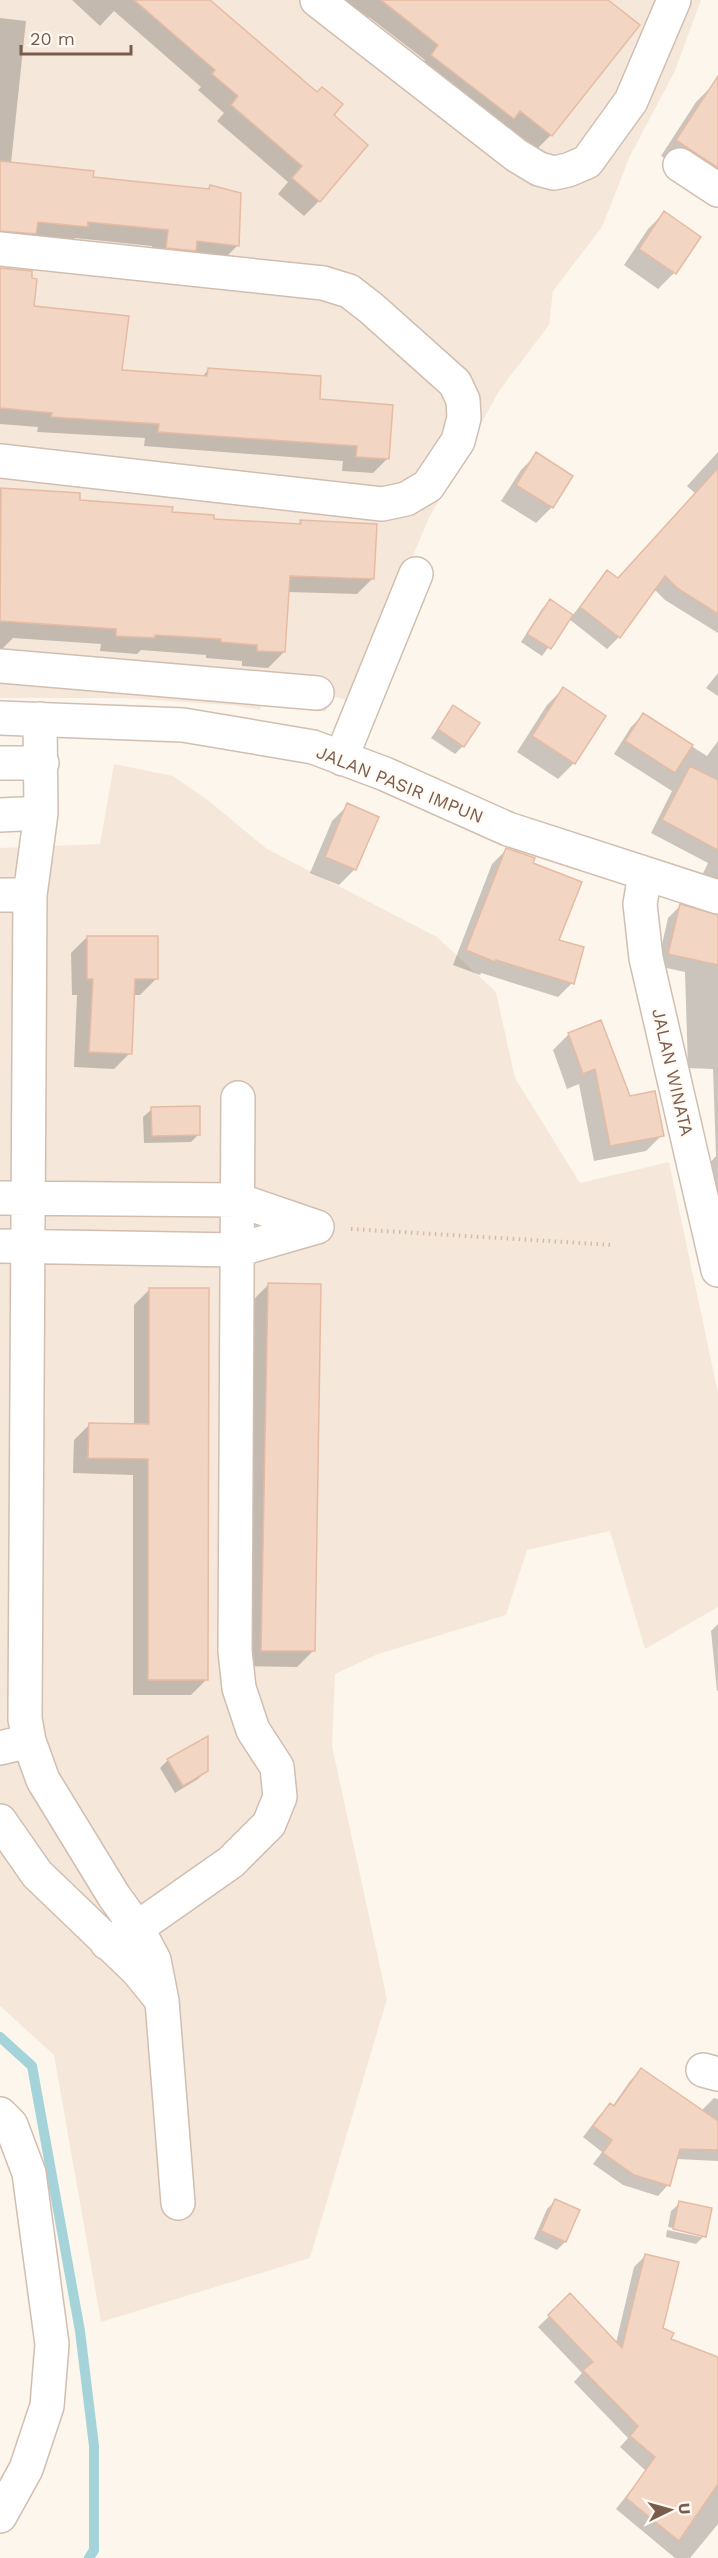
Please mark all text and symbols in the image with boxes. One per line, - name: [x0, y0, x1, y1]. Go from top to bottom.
- scale bar: [21, 18, 130, 56]
- text: 20 m: [30, 28, 75, 49]
- street label: JALAN PASIR IMPUN: [313, 741, 487, 827]
- street label: JALAN WINATA: [648, 1006, 698, 1138]
- north arrow: [640, 2480, 700, 2540]
- text: U: [674, 2502, 694, 2515]

